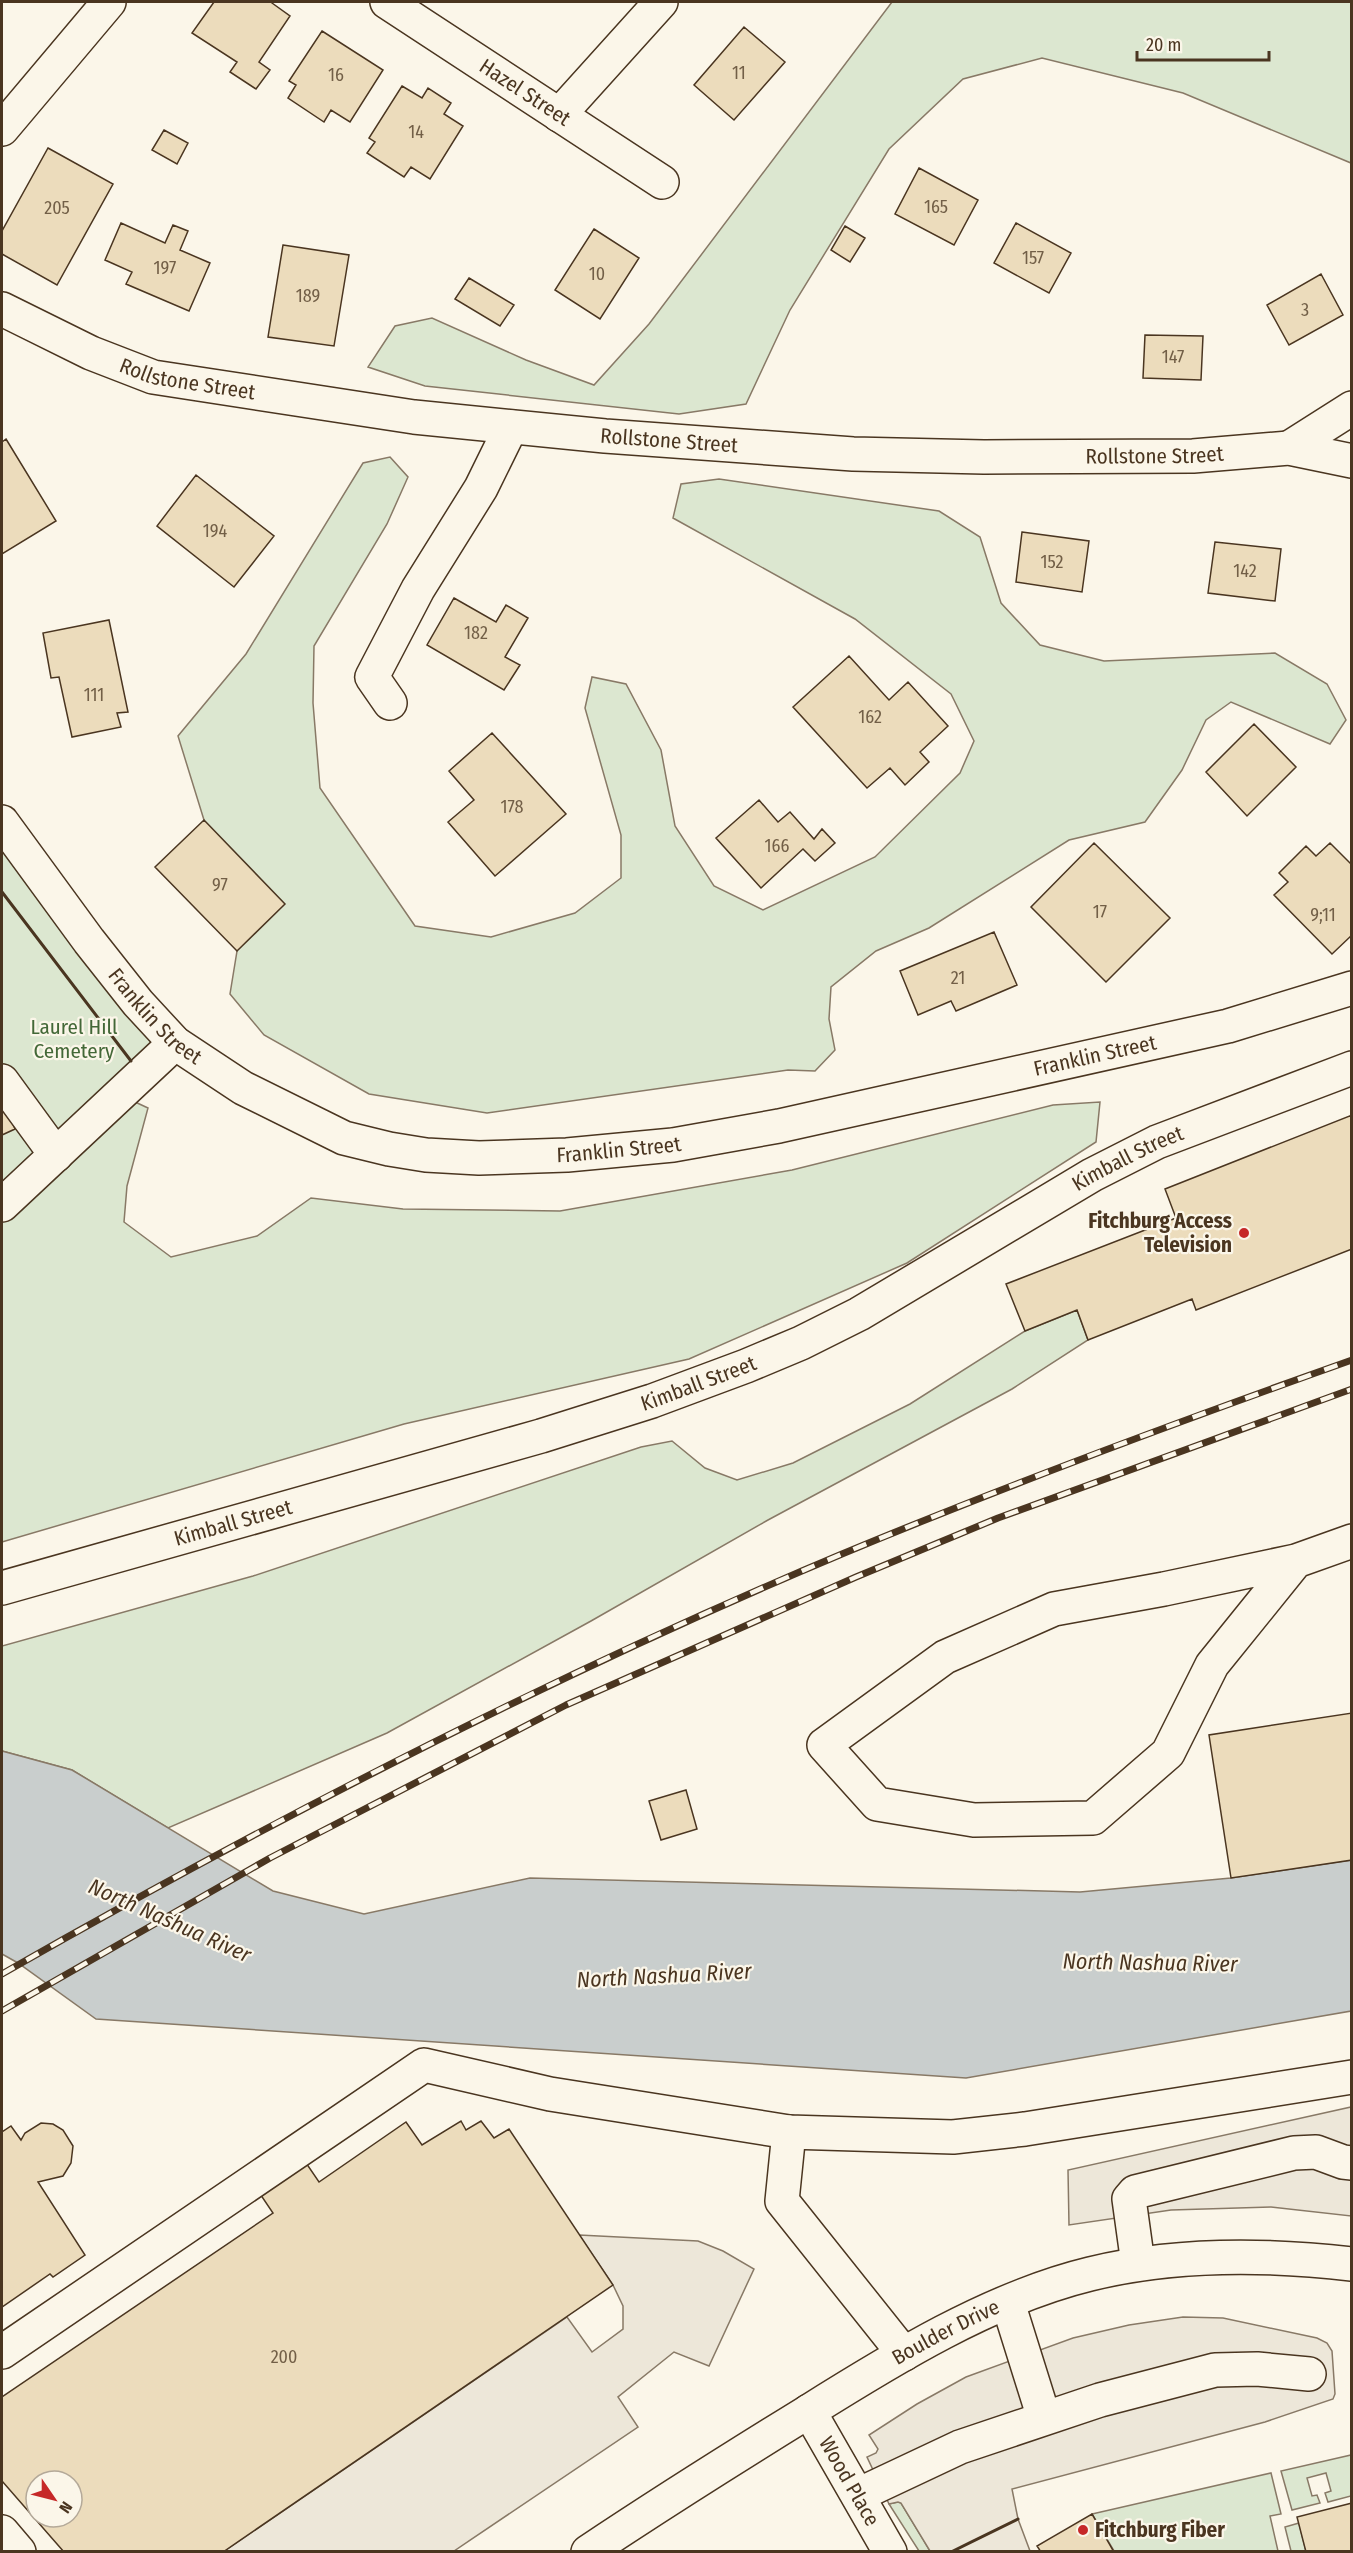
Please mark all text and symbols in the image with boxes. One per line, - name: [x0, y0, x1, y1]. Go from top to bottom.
- scale bar: [1137, 24, 1269, 62]
- text: 20 m: [1146, 34, 1181, 56]
- street label: Hazel Street: [475, 53, 576, 132]
- house number: 11: [732, 62, 746, 84]
- house number: 16: [328, 64, 344, 86]
- house number: 14: [408, 121, 424, 143]
- house number: 165: [924, 196, 948, 218]
- house number: 205: [44, 197, 70, 219]
- house number: 157: [1022, 247, 1044, 269]
- house number: 197: [154, 257, 176, 279]
- house number: 10: [589, 263, 605, 285]
- house number: 189: [296, 285, 320, 307]
- house number: 3: [1301, 299, 1309, 321]
- house number: 147: [1162, 346, 1184, 368]
- street label: Rollstone Street: [116, 352, 257, 406]
- street label: Rollstone Street: [599, 423, 739, 459]
- street label: Rollstone Street: [1086, 441, 1225, 470]
- house number: 194: [203, 520, 227, 542]
- house number: 152: [1040, 551, 1064, 573]
- house number: 142: [1233, 560, 1257, 582]
- house number: 182: [464, 622, 488, 644]
- house number: 111: [84, 684, 104, 706]
- house number: 162: [858, 706, 882, 728]
- house number: 178: [501, 796, 523, 818]
- house number: 166: [765, 835, 790, 857]
- house number: 97: [212, 874, 228, 896]
- house number: 17: [1093, 901, 1107, 923]
- house number: 9;11: [1310, 904, 1336, 926]
- street label: Franklin Street: [102, 963, 207, 1070]
- house number: 21: [951, 967, 965, 989]
- park label: Laurel Hill Cemetery: [30, 1014, 118, 1064]
- street label: Franklin Street: [1031, 1029, 1159, 1082]
- street label: Kimball Street: [1067, 1120, 1187, 1197]
- street label: Franklin Street: [556, 1131, 683, 1168]
- place label: Fitchburg Access Television: [1088, 1208, 1232, 1258]
- marker: Fitchburg Access Television: [1237, 1226, 1251, 1240]
- street label: Kimball Street: [638, 1350, 760, 1417]
- street label: Kimball Street: [171, 1494, 295, 1552]
- water label: North Nashua River: [84, 1873, 256, 1969]
- water label: North Nashua River: [1062, 1947, 1239, 1978]
- water label: North Nashua River: [576, 1957, 753, 1994]
- street label: Boulder Drive: [887, 2294, 1003, 2371]
- house number: 200: [271, 2346, 297, 2368]
- street label: Wood Place: [813, 2432, 885, 2531]
- north arrow: [24, 2469, 84, 2529]
- text: N: [55, 2498, 76, 2517]
- place label: Fitchburg Fiber: [1095, 2517, 1225, 2543]
- marker: Fitchburg Fiber: [1076, 2523, 1090, 2537]

